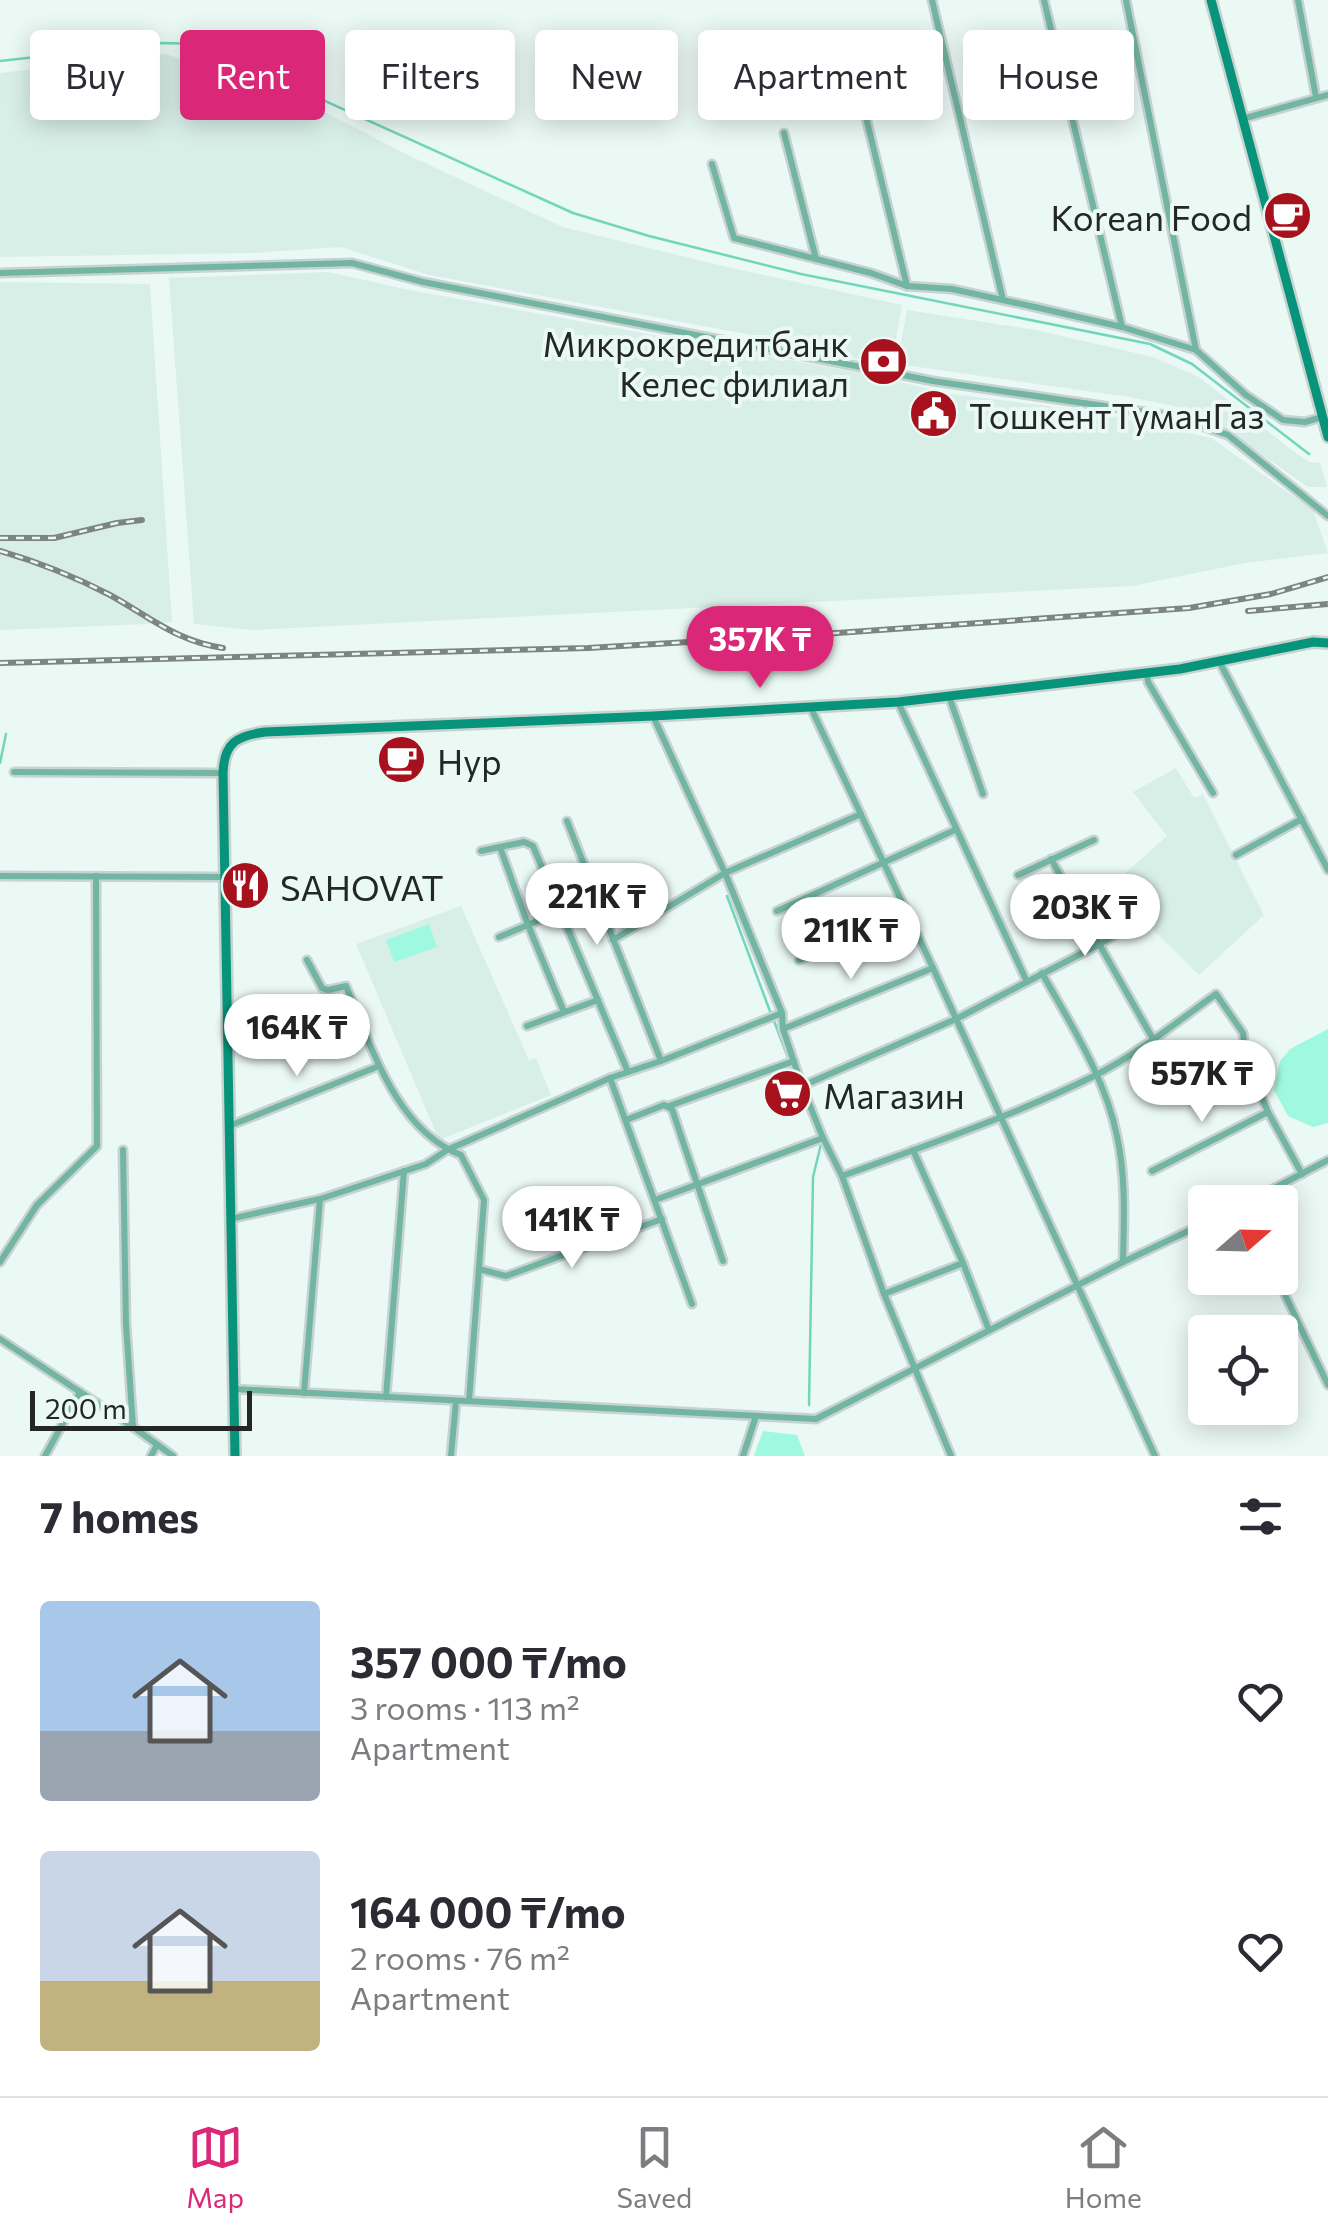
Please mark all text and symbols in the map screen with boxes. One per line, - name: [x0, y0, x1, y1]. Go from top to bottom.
- chip: Buy: [30, 30, 160, 120]
- chip: Rent: [180, 30, 325, 120]
- chip: Filters: [345, 30, 515, 120]
- chip: New: [535, 30, 678, 120]
- chip: Apartment: [698, 30, 943, 120]
- chip: House: [963, 30, 1134, 120]
- cafe icon: Korean Food: [1261, 190, 1313, 242]
- place label: Korean Food: [1051, 195, 1252, 238]
- place label: Микрокредитбанк Келес филиал: [543, 321, 849, 404]
- bank icon: Микрокредитбанк Келес филиал: [858, 336, 910, 388]
- public building icon: ТошкентТуманГаз: [908, 388, 960, 440]
- place label: ТошкентТуманГаз: [969, 393, 1264, 436]
- pin: 357K ₸: [679, 606, 841, 691]
- text: 357K ₸: [709, 618, 811, 658]
- cafe icon: Нур: [376, 734, 428, 786]
- place label: Нур: [437, 739, 502, 782]
- restaurant icon: SAHOVAT: [219, 860, 271, 912]
- pin: 221K ₸: [516, 863, 678, 948]
- place label: SAHOVAT: [280, 865, 444, 908]
- pin: 203K ₸: [1004, 874, 1166, 959]
- text: 221K ₸: [548, 875, 647, 915]
- text: 203K ₸: [1032, 886, 1138, 926]
- pin: 211K ₸: [770, 897, 932, 982]
- text: 211K ₸: [803, 909, 899, 949]
- pin: 164K ₸: [216, 994, 378, 1079]
- text: 164K ₸: [246, 1006, 348, 1046]
- pin: 557K ₸: [1121, 1040, 1283, 1125]
- text: 557K ₸: [1151, 1052, 1254, 1092]
- supermarket icon: Магазин: [762, 1068, 814, 1120]
- place label: Магазин: [823, 1073, 965, 1116]
- north arrow: [1188, 1185, 1298, 1295]
- map controls: [1188, 1185, 1298, 1425]
- pin: 141K ₸: [491, 1186, 653, 1271]
- text: 141K ₸: [524, 1198, 620, 1238]
- button: locate: [1188, 1315, 1298, 1425]
- scale bar: [30, 1386, 252, 1430]
- text: 200 m: [45, 1391, 127, 1425]
- icon: filters: [1233, 1489, 1288, 1544]
- text: 7 homes: [40, 1490, 199, 1542]
- text: 357 000 ₸/mo: [350, 1635, 627, 1687]
- icon: home: [120, 1641, 240, 1761]
- icon: heart: [1233, 1674, 1288, 1729]
- text: 3 rooms · 113 m²: [350, 1687, 580, 1727]
- text: Apartment: [350, 1727, 510, 1767]
- text: 164 000 ₸/mo: [350, 1885, 626, 1937]
- icon: home: [120, 1891, 240, 2011]
- icon: heart: [1233, 1924, 1288, 1979]
- text: 2 rooms · 76 m²: [350, 1937, 570, 1977]
- text: Apartment: [350, 1977, 510, 2017]
- tab: Map: [186, 2120, 244, 2214]
- tab: Saved: [617, 2120, 692, 2214]
- tab: Home: [1065, 2120, 1142, 2214]

